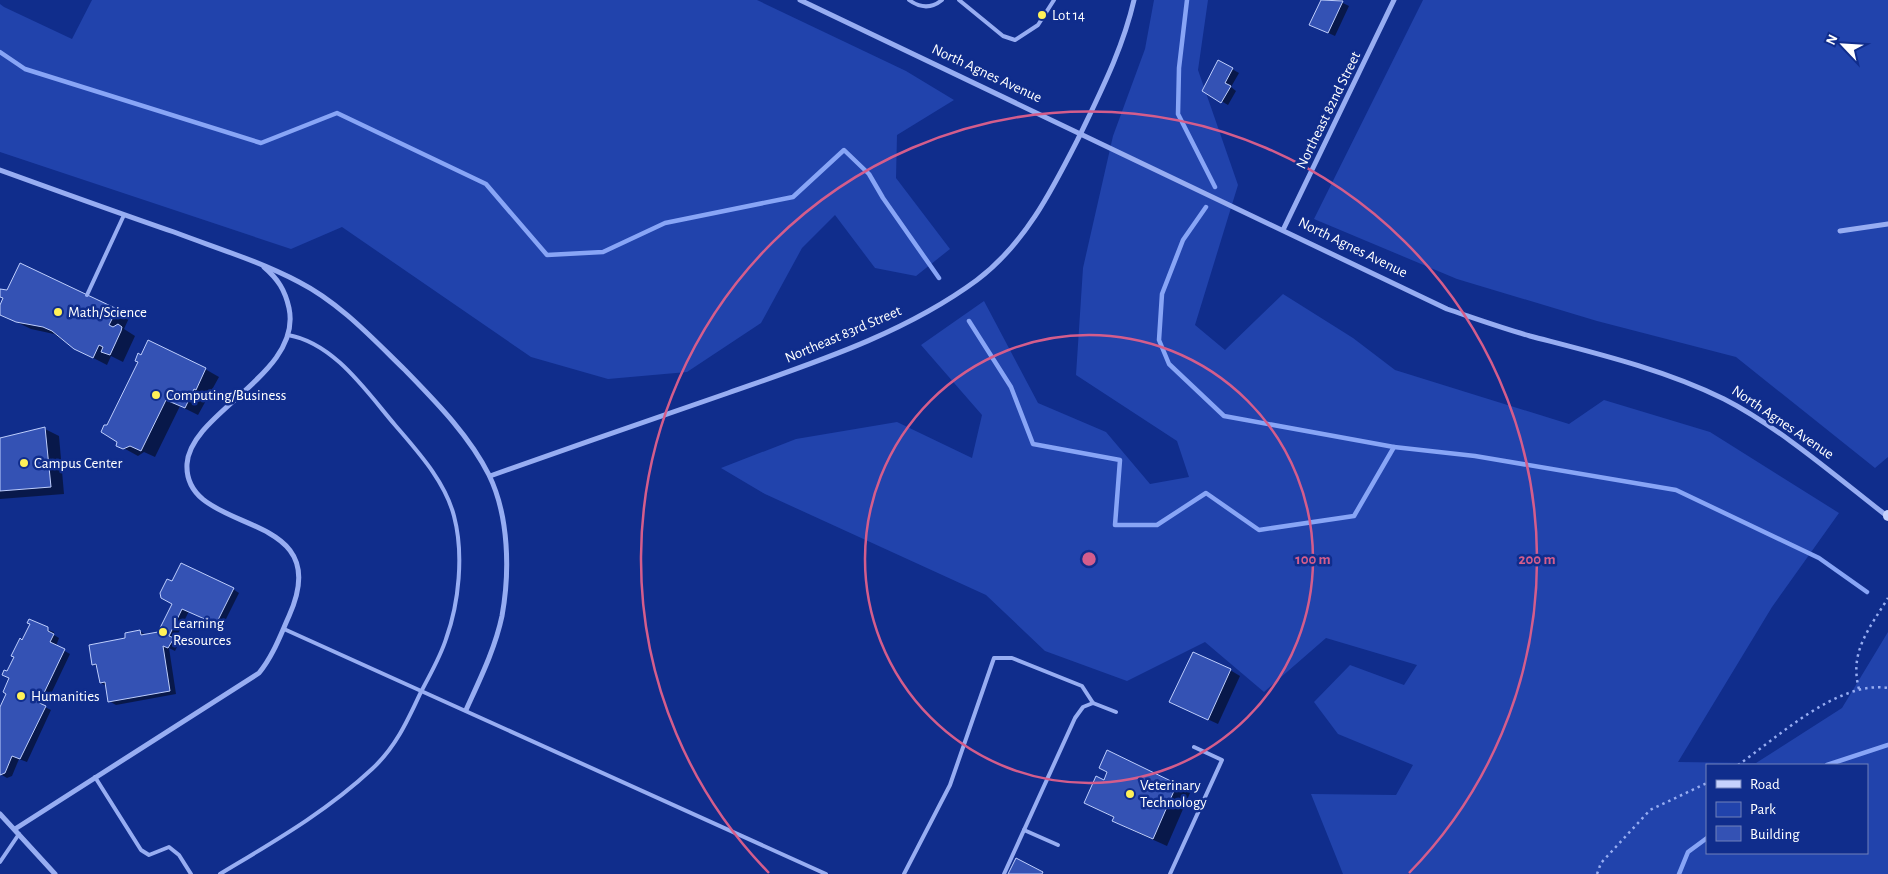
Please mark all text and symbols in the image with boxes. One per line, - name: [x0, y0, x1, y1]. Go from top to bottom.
- place label: Lot 14: [1052, 8, 1085, 23]
- marker: Lot 14: [1036, 9, 1048, 21]
- north arrow: [1818, 20, 1868, 70]
- text: N: [1824, 33, 1841, 47]
- street label: North Agnes Avenue: [929, 41, 1044, 106]
- street label: Northeast 82nd Street: [1294, 49, 1363, 171]
- street label: North Agnes Avenue: [1296, 215, 1410, 280]
- street label: Northeast 83rd Street: [783, 303, 904, 366]
- place label: Math/Science: [68, 305, 147, 320]
- marker: Math/Science: [52, 306, 64, 318]
- street label: North Agnes Avenue: [1729, 383, 1836, 462]
- place label: Computing/Business: [166, 388, 286, 403]
- marker: Computing/Business: [150, 389, 162, 401]
- place label: Campus Center: [34, 456, 123, 471]
- marker: Campus Center: [18, 457, 30, 469]
- centre of rings: [1080, 550, 1098, 568]
- text: 100 m: [1295, 552, 1331, 567]
- text: 200 m: [1518, 552, 1556, 567]
- place label: Learning Resources: [173, 616, 231, 648]
- marker: Learning Resources: [157, 626, 169, 638]
- place label: Humanities: [31, 689, 100, 704]
- marker: Humanities: [15, 690, 27, 702]
- legend: [1706, 764, 1868, 854]
- text: Road: [1750, 777, 1780, 792]
- place label: Veterinary Technology: [1140, 778, 1207, 810]
- marker: Veterinary Technology: [1124, 788, 1136, 800]
- text: Park: [1750, 802, 1776, 817]
- text: Building: [1750, 827, 1800, 842]

